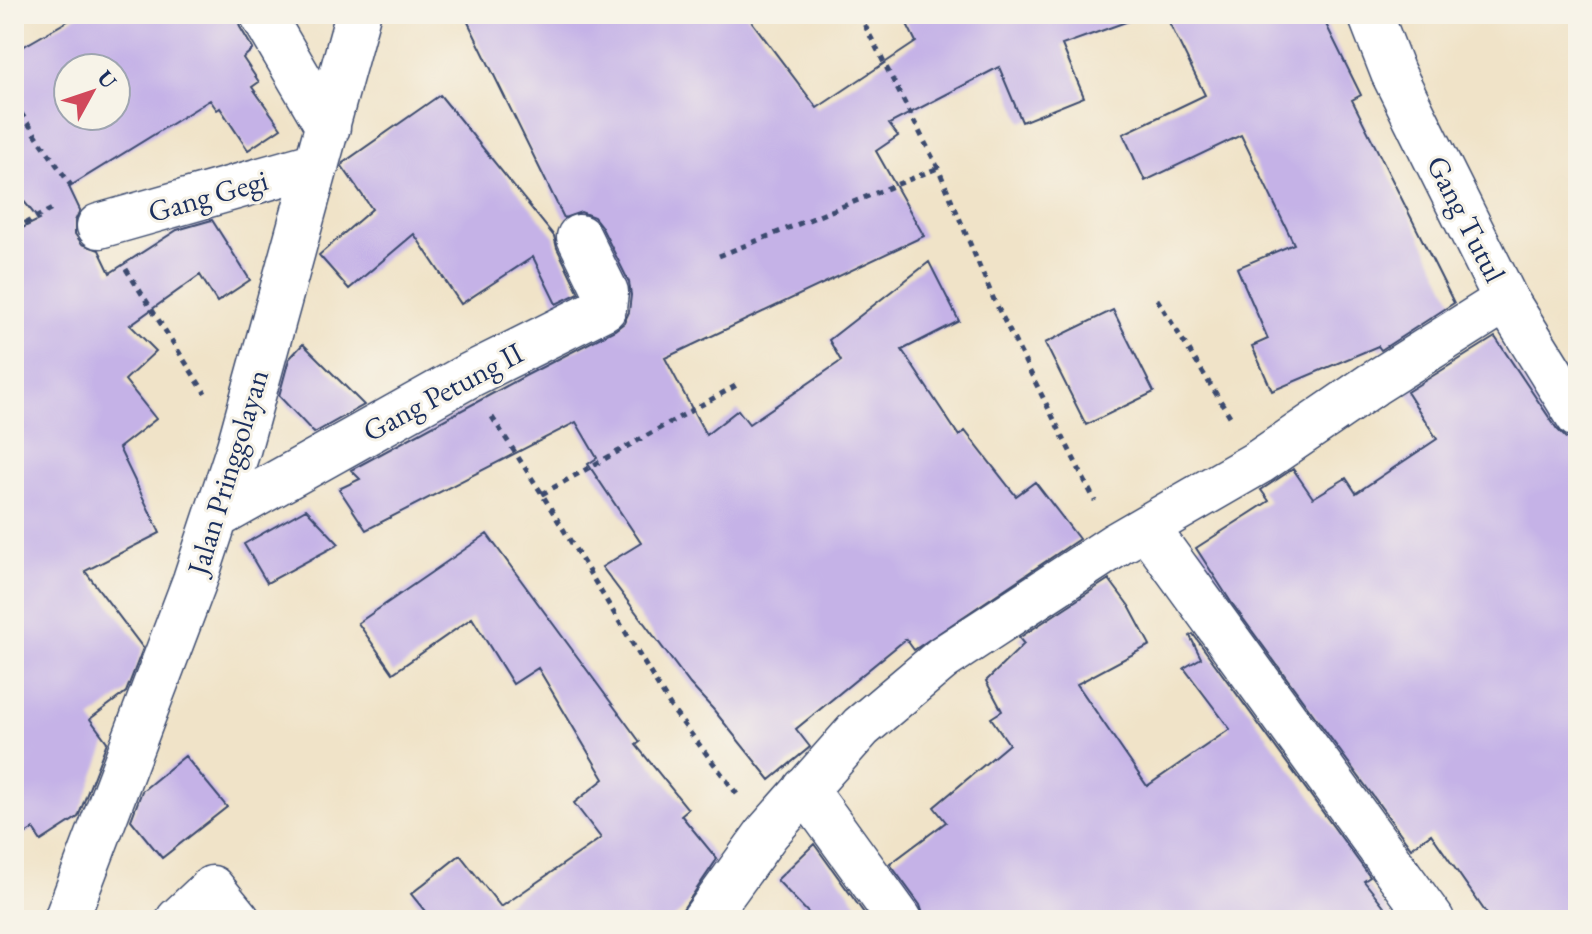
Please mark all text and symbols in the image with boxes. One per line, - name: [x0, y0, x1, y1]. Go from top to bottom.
- north arrow: [52, 52, 132, 132]
- text: U: [91, 64, 124, 96]
- street label: Gang Tutul: [1418, 149, 1515, 289]
- street label: Gang Gegi: [144, 160, 272, 231]
- street label: Gang Petung II: [356, 333, 530, 450]
- street label: Jalan Pringgolayan: [177, 364, 277, 582]

